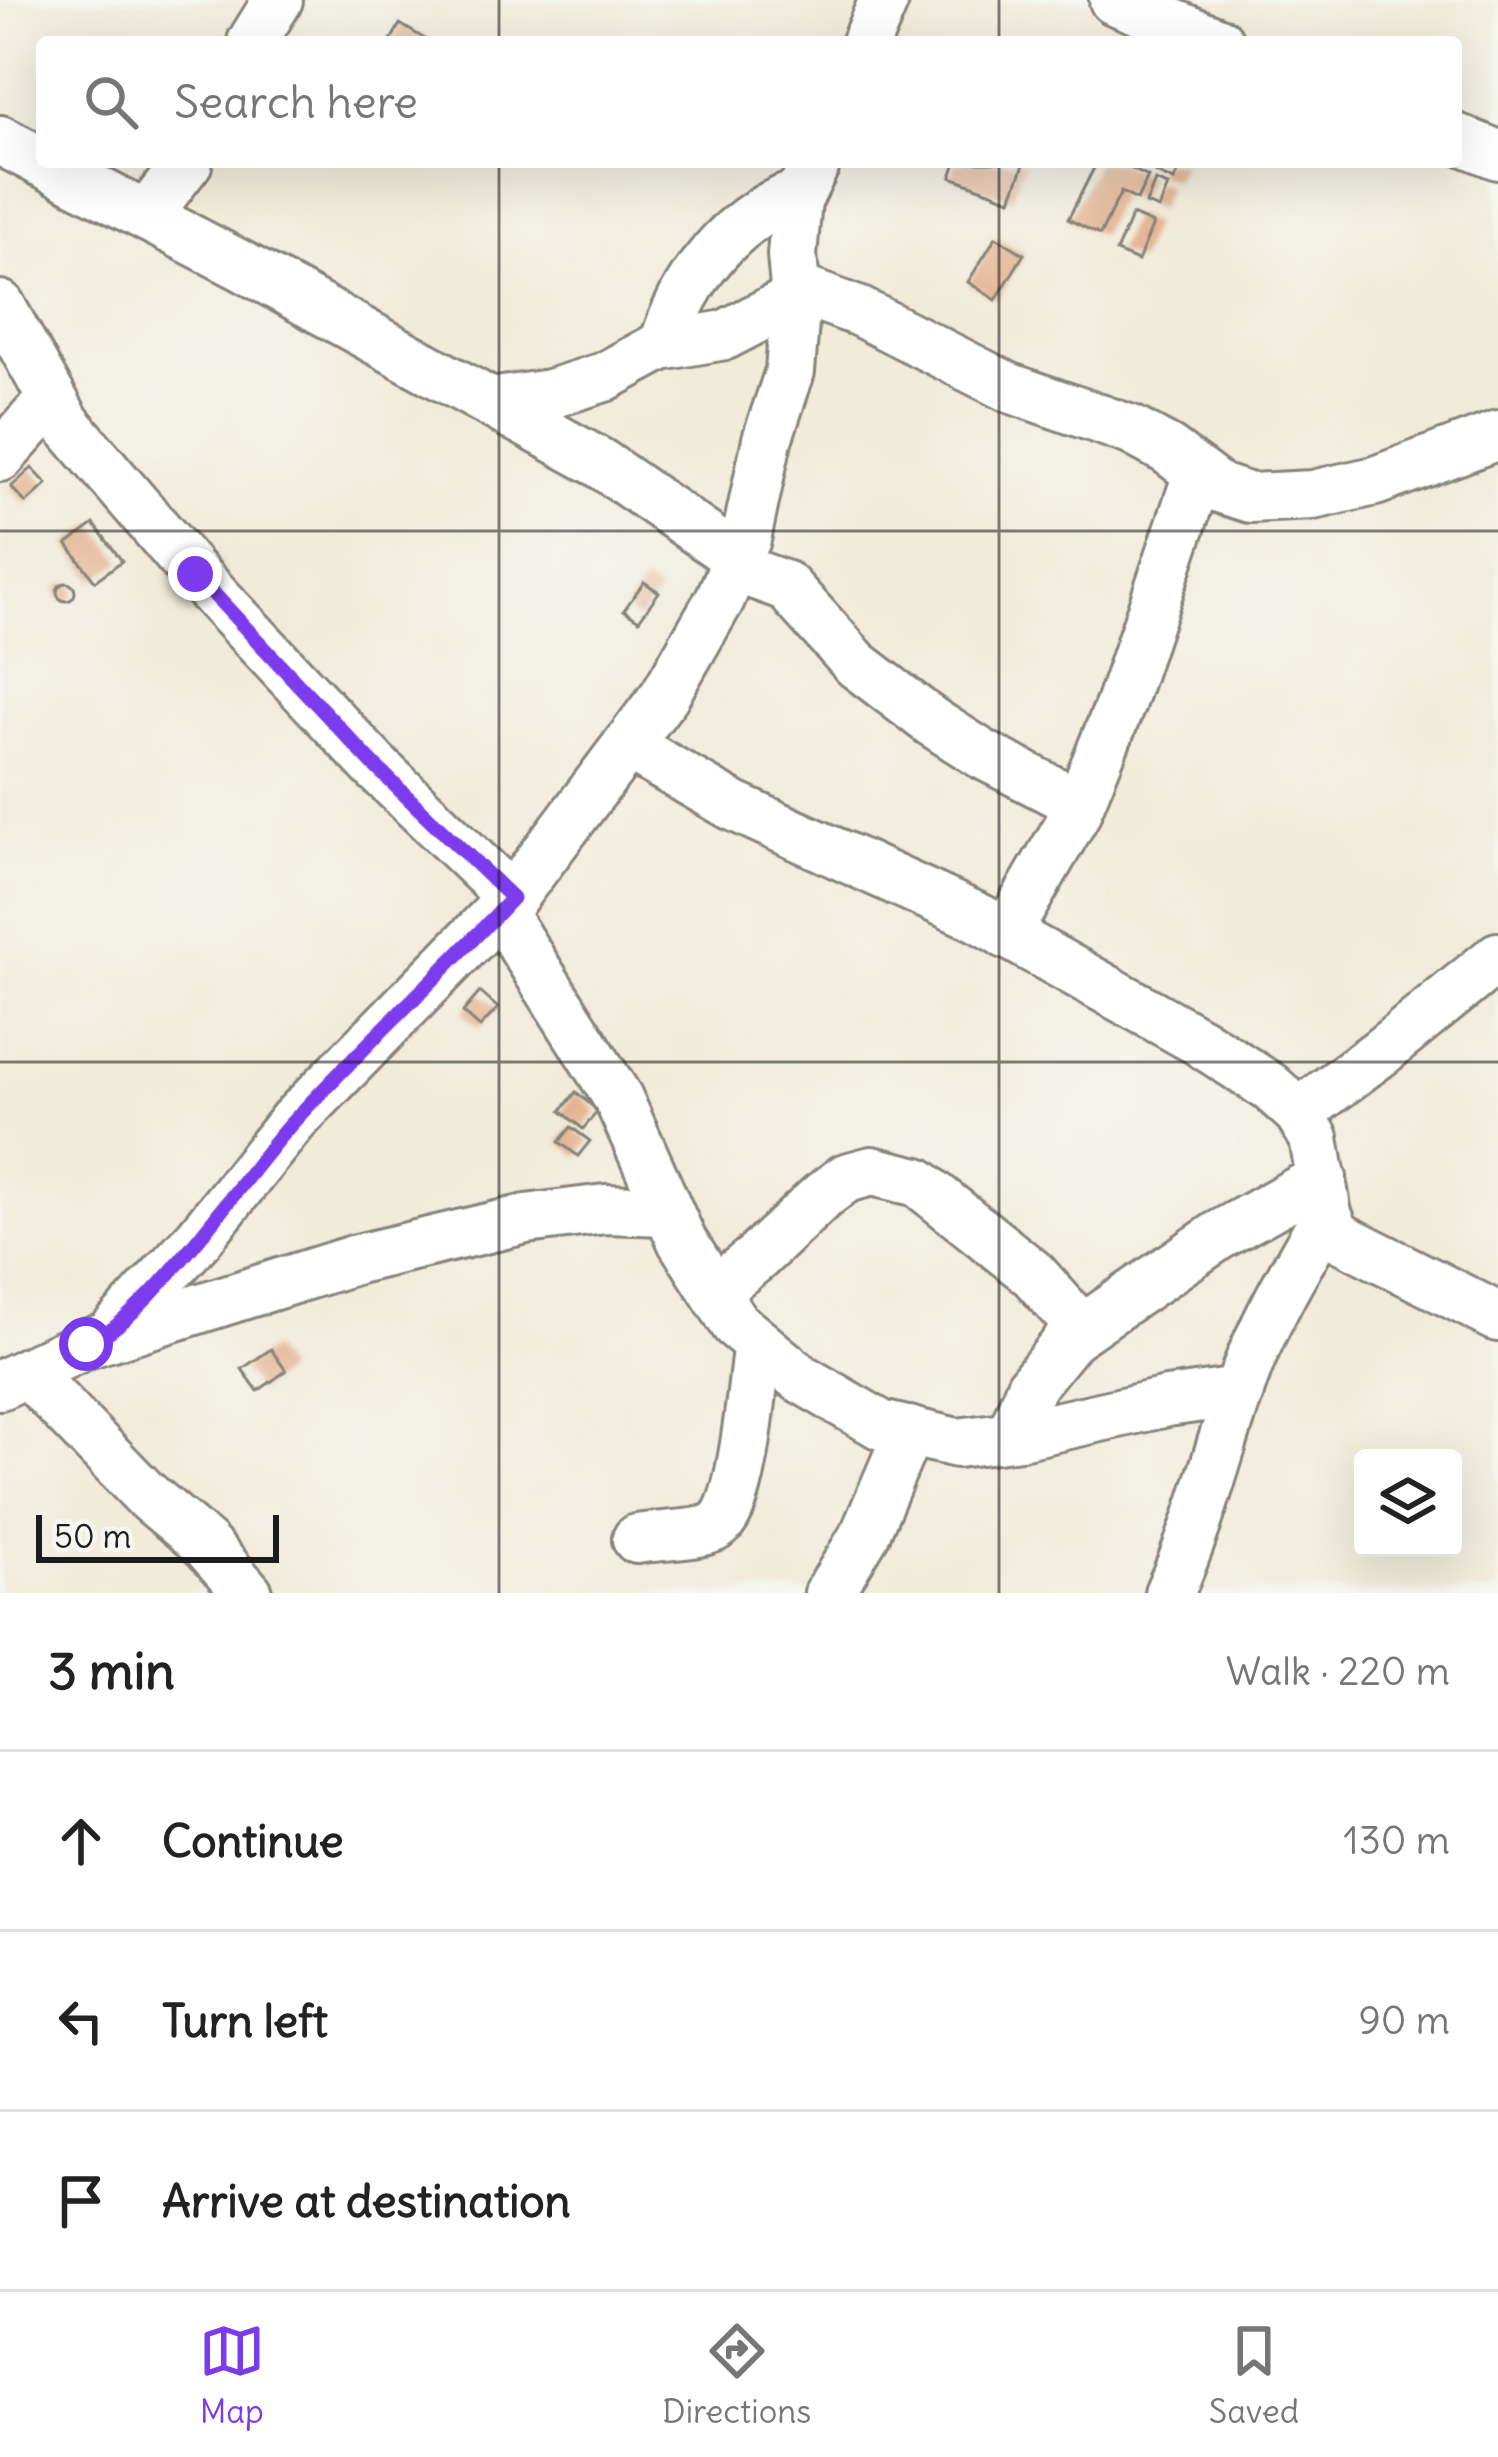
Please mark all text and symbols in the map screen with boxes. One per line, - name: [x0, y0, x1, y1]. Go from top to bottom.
- search box: [36, 36, 1462, 168]
- icon: search: [78, 69, 144, 135]
- text: Search here: [174, 74, 418, 130]
- route end: [168, 547, 222, 601]
- route start: [59, 1317, 113, 1371]
- map controls: [1354, 1449, 1462, 1557]
- button: layers: [1354, 1449, 1462, 1557]
- scale bar: [36, 1509, 279, 1562]
- text: 50 m: [54, 1515, 131, 1557]
- text: 3 min: [48, 1639, 175, 1703]
- text: Walk · 220 m: [1226, 1647, 1450, 1696]
- icon: ahead: [48, 1808, 114, 1874]
- text: Continue: [162, 1813, 344, 1869]
- text: 130 m: [1343, 1816, 1450, 1865]
- icon: left: [48, 1988, 114, 2054]
- text: Turn left: [162, 1993, 328, 2049]
- text: 90 m: [1358, 1996, 1450, 2045]
- icon: arrive: [48, 2168, 114, 2234]
- text: Arrive at destination: [162, 2173, 571, 2229]
- tab: Map: [199, 2318, 265, 2432]
- tab: Directions: [662, 2318, 811, 2432]
- tab: Saved: [1209, 2318, 1299, 2432]

